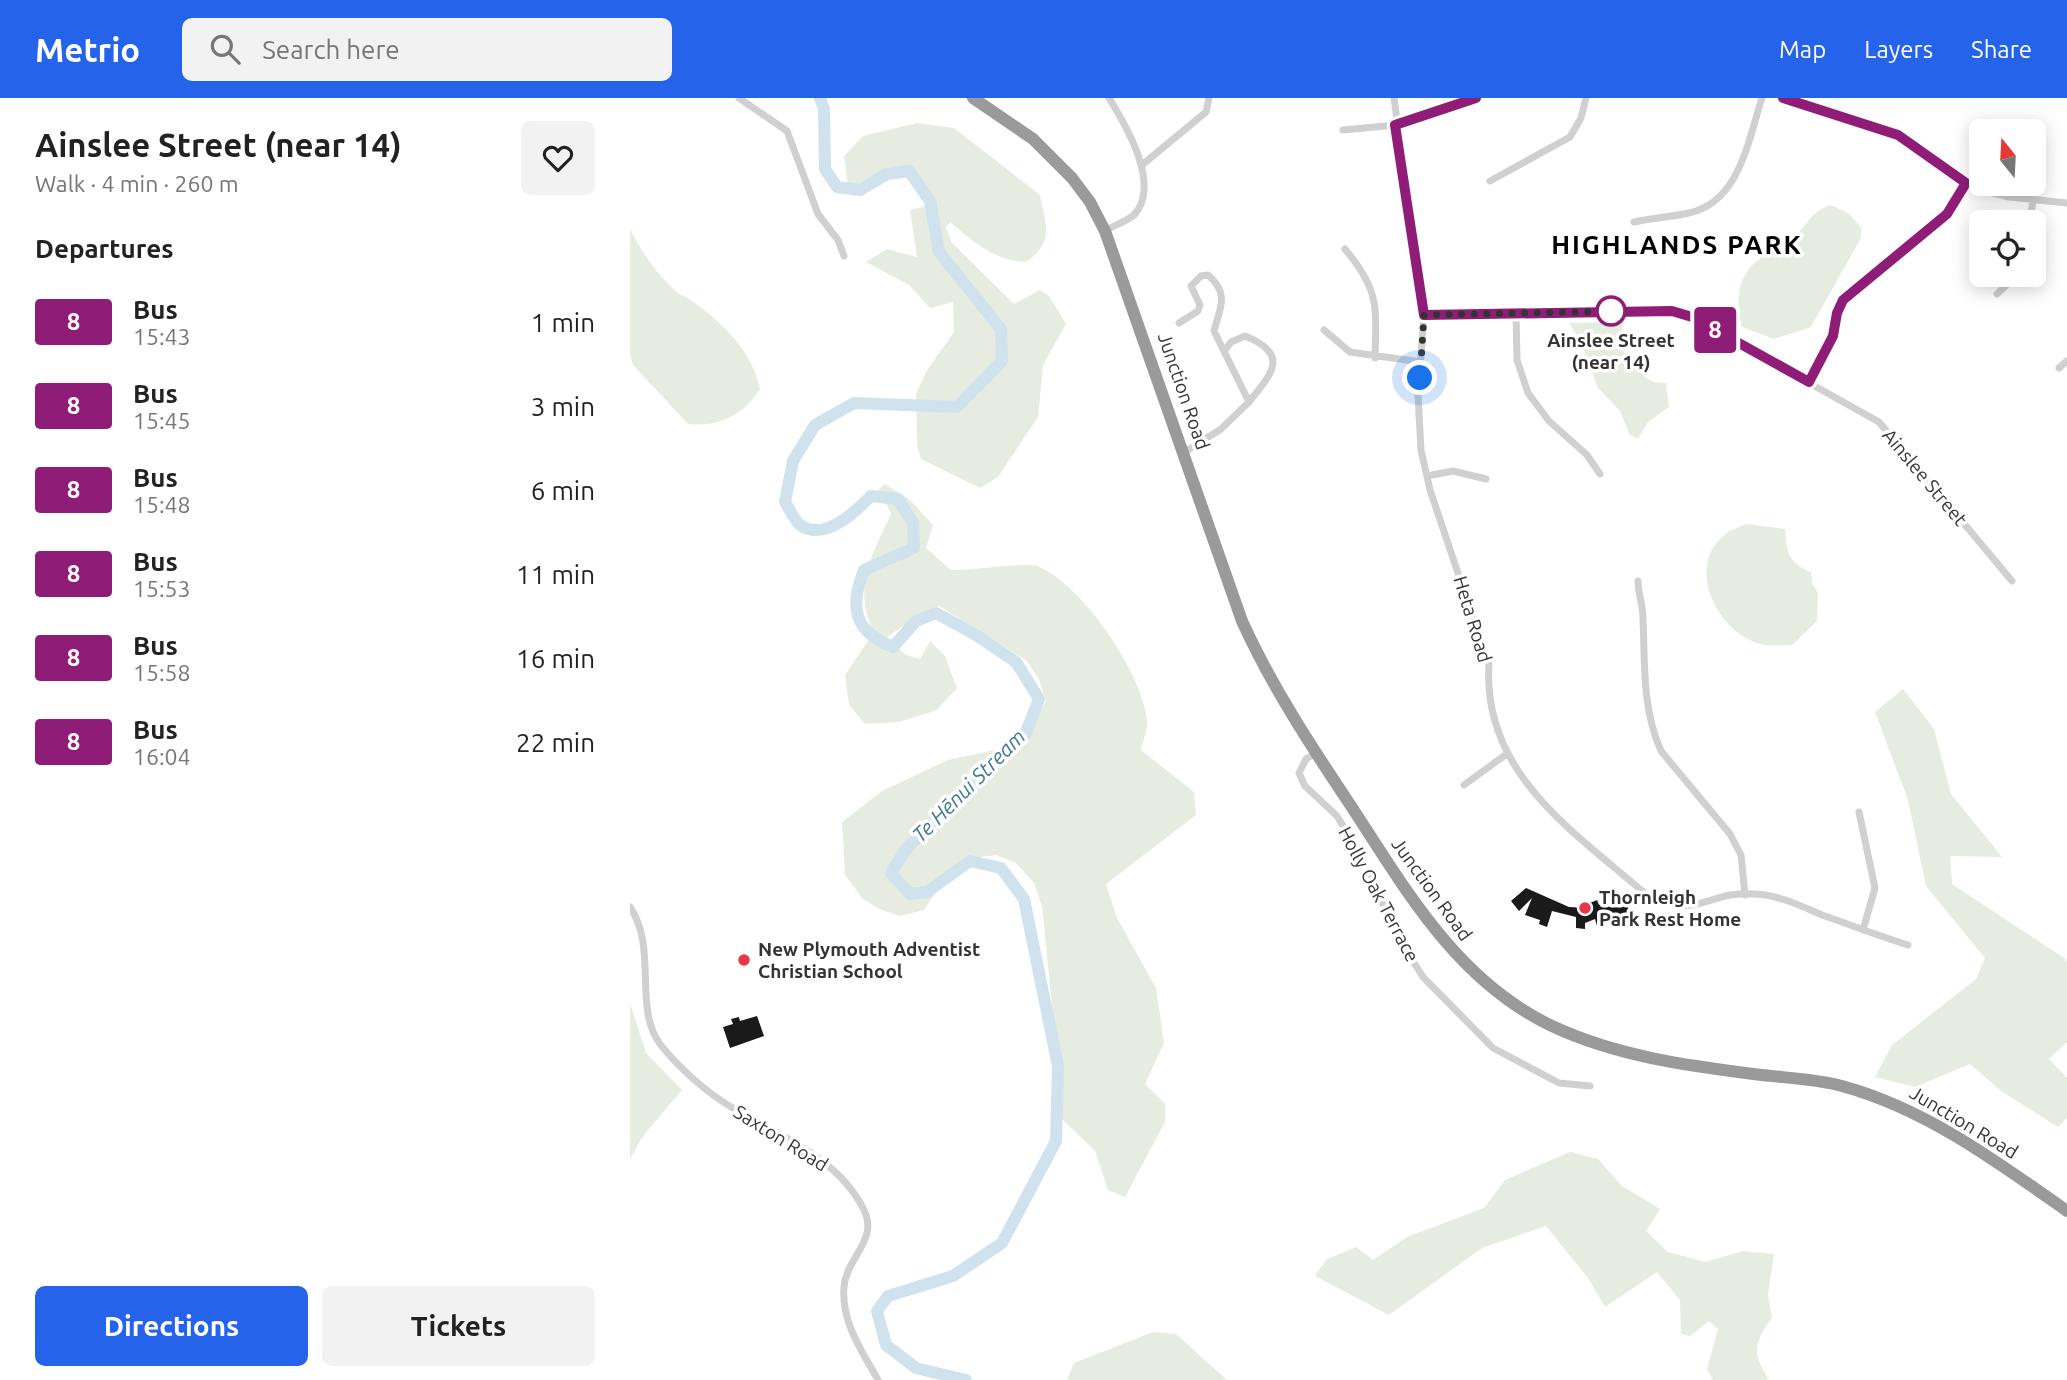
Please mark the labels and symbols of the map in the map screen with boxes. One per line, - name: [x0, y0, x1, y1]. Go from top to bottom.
- north arrow: [1969, 119, 2046, 196]
- district label: HIGHLANDS PARK: [1551, 230, 1803, 259]
- marker: Ainslee Street (near 14): [1596, 296, 1626, 326]
- line badge: 8: [1692, 307, 1738, 353]
- place label: Ainslee Street (near 14): [1547, 329, 1675, 373]
- street label: Junction Road: [1154, 330, 1214, 452]
- your location: [1402, 360, 1437, 395]
- street label: Ainslee Street: [1878, 424, 1972, 530]
- street label: Heta Road: [1449, 573, 1497, 665]
- water label: Te Hēnui Stream: [907, 724, 1030, 847]
- street label: Holly Oak Terrace: [1334, 823, 1424, 965]
- street label: Junction Road: [1387, 833, 1477, 945]
- place label: Thornleigh Park Rest Home: [1599, 886, 1741, 930]
- marker: Thornleigh Park Rest Home: [1577, 900, 1593, 916]
- place label: New Plymouth Adventist Christian School: [758, 938, 980, 982]
- marker: New Plymouth Adventist Christian School: [736, 952, 752, 968]
- street label: Junction Road: [1906, 1081, 2022, 1163]
- street label: Saxton Road: [730, 1100, 832, 1176]

